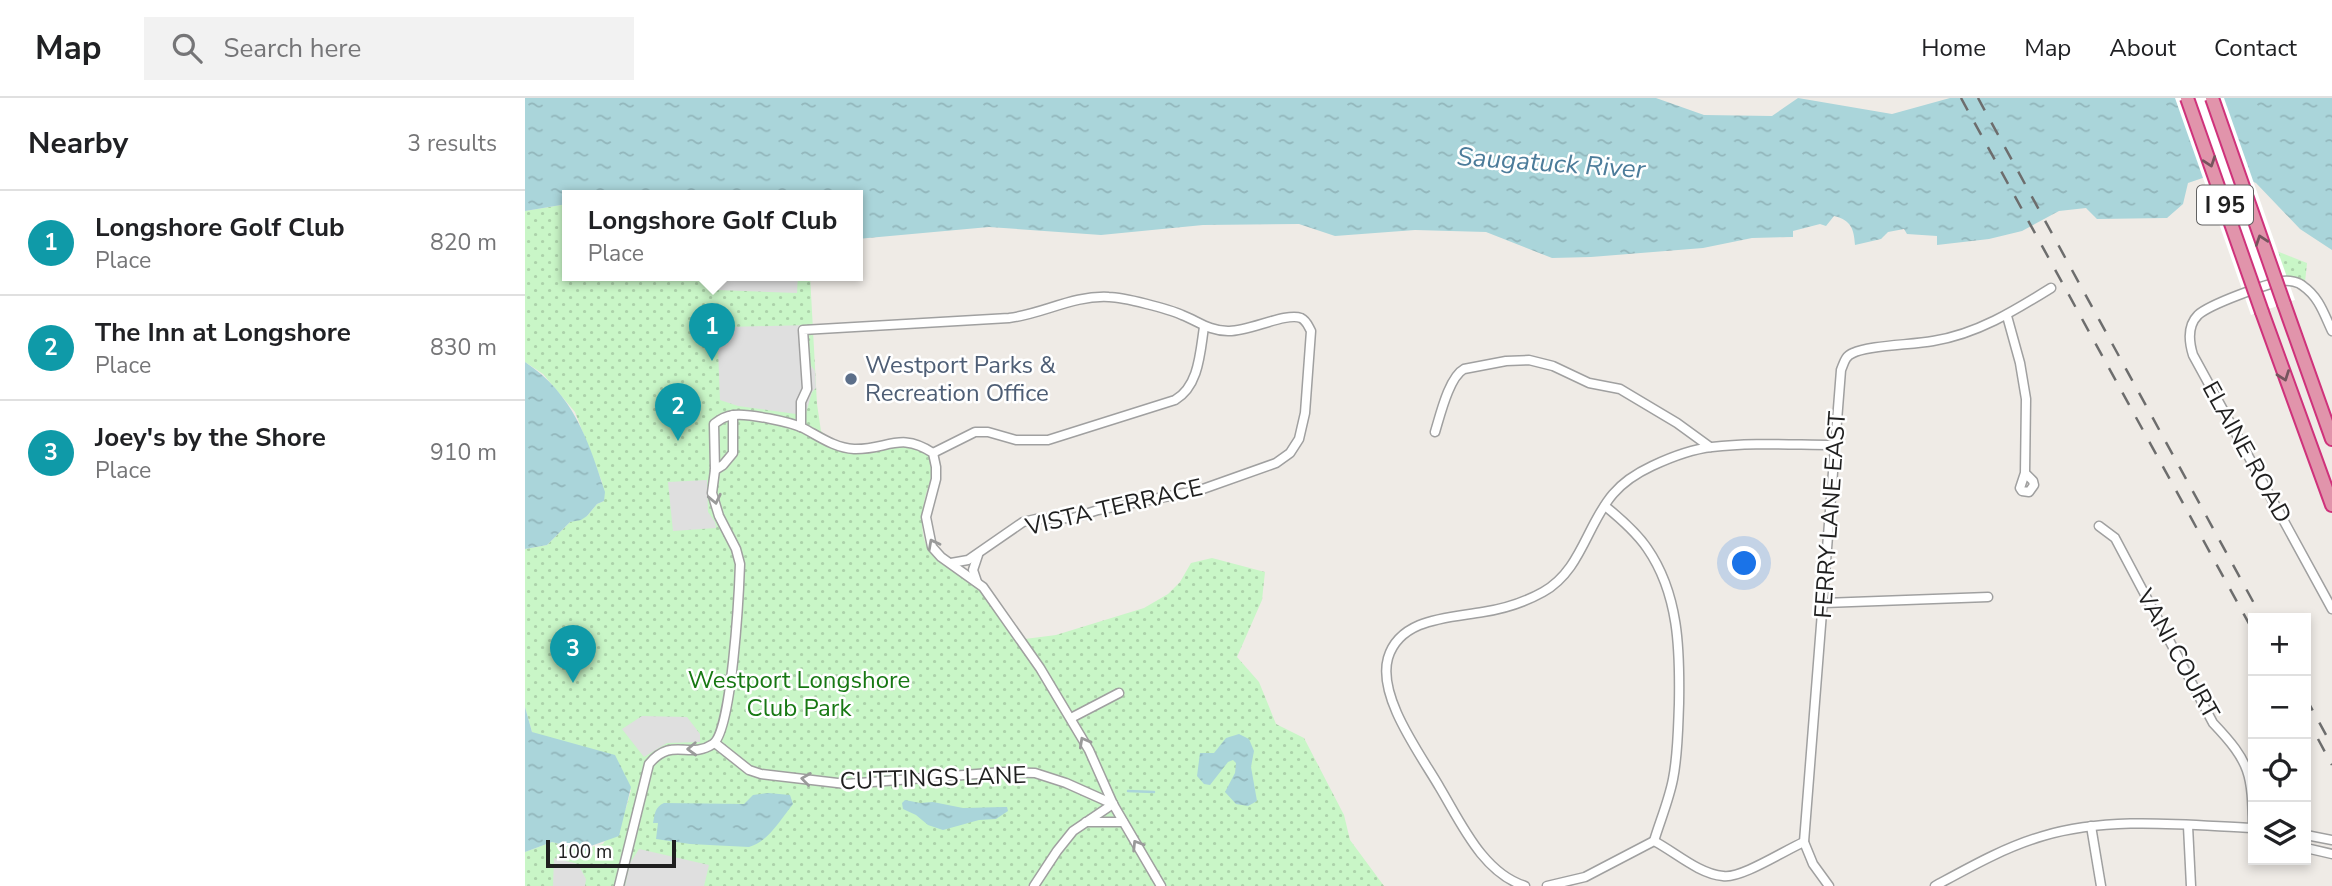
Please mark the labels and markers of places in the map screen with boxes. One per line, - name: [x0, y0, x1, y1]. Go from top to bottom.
- pin: 1: [689, 303, 735, 361]
- place label: Westport Parks & Recreation Office: [865, 349, 1056, 409]
- marker: Westport Parks & Recreation Office: [843, 371, 859, 387]
- pin: 2: [655, 383, 701, 441]
- pin: 3: [550, 625, 596, 683]

